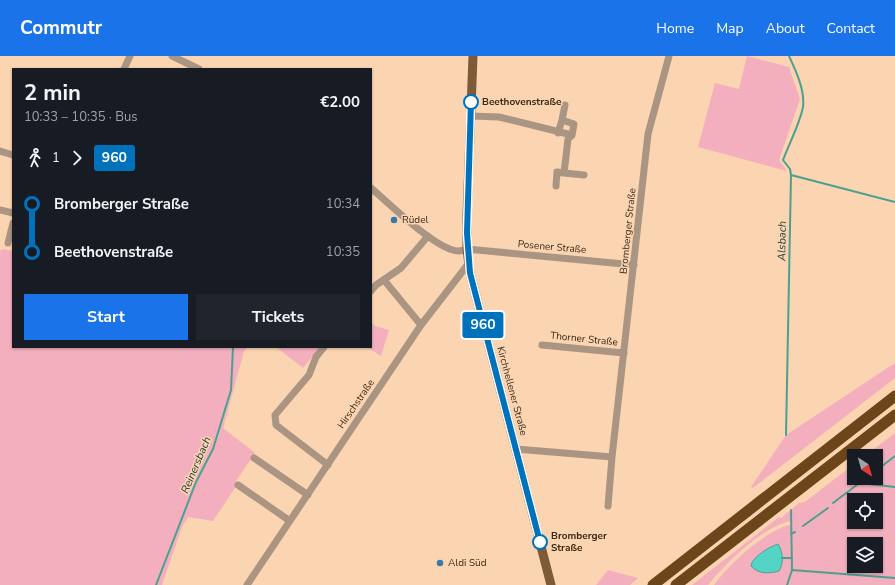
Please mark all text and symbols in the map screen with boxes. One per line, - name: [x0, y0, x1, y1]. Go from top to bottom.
- text: Commutr: [20, 15, 102, 41]
- text: Home: [656, 19, 694, 38]
- text: Map: [716, 19, 744, 38]
- text: About: [766, 19, 805, 38]
- text: Contact: [827, 19, 875, 38]
- text: 2 min: [24, 78, 81, 108]
- text: €2.00: [320, 92, 360, 112]
- marker: Beethovenstraße: [463, 94, 479, 110]
- place label: Beethovenstraße: [482, 95, 562, 109]
- text: 10:33 – 10:35 · Bus: [24, 108, 138, 126]
- icon: walk: [24, 147, 46, 169]
- icon: forward: [66, 147, 88, 169]
- text: 960: [102, 148, 127, 167]
- text: 1: [52, 149, 60, 167]
- street label: Bromberger Straße: [617, 187, 639, 275]
- text: Bromberger Straße: [54, 194, 189, 214]
- text: 10:34: [326, 195, 360, 213]
- place label: Rüdel: [402, 213, 428, 227]
- marker: Rüdel: [389, 215, 399, 225]
- water label: Alsbach: [774, 221, 790, 262]
- street label: Posener Straße: [517, 237, 587, 257]
- text: Beethovenstraße: [54, 242, 173, 262]
- text: 10:35: [326, 243, 360, 261]
- button: Start: [24, 294, 188, 340]
- button: Tickets: [196, 294, 360, 340]
- line badge: 960: [460, 312, 506, 338]
- text: 960: [470, 315, 496, 334]
- street label: Thorner Straße: [549, 328, 619, 350]
- street label: Kirchhellener Straße: [493, 345, 531, 437]
- street label: Hirschstraße: [334, 376, 378, 432]
- water label: Reinersbach: [177, 434, 215, 496]
- north arrow: [847, 449, 883, 485]
- map controls: [847, 449, 883, 573]
- button: locate: [847, 493, 883, 529]
- place label: Bromberger Straße: [551, 529, 607, 555]
- marker: Bromberger Straße: [532, 534, 548, 550]
- button: layers: [847, 537, 883, 573]
- place label: Aldi Süd: [448, 556, 487, 570]
- marker: Aldi Süd: [435, 558, 445, 568]

